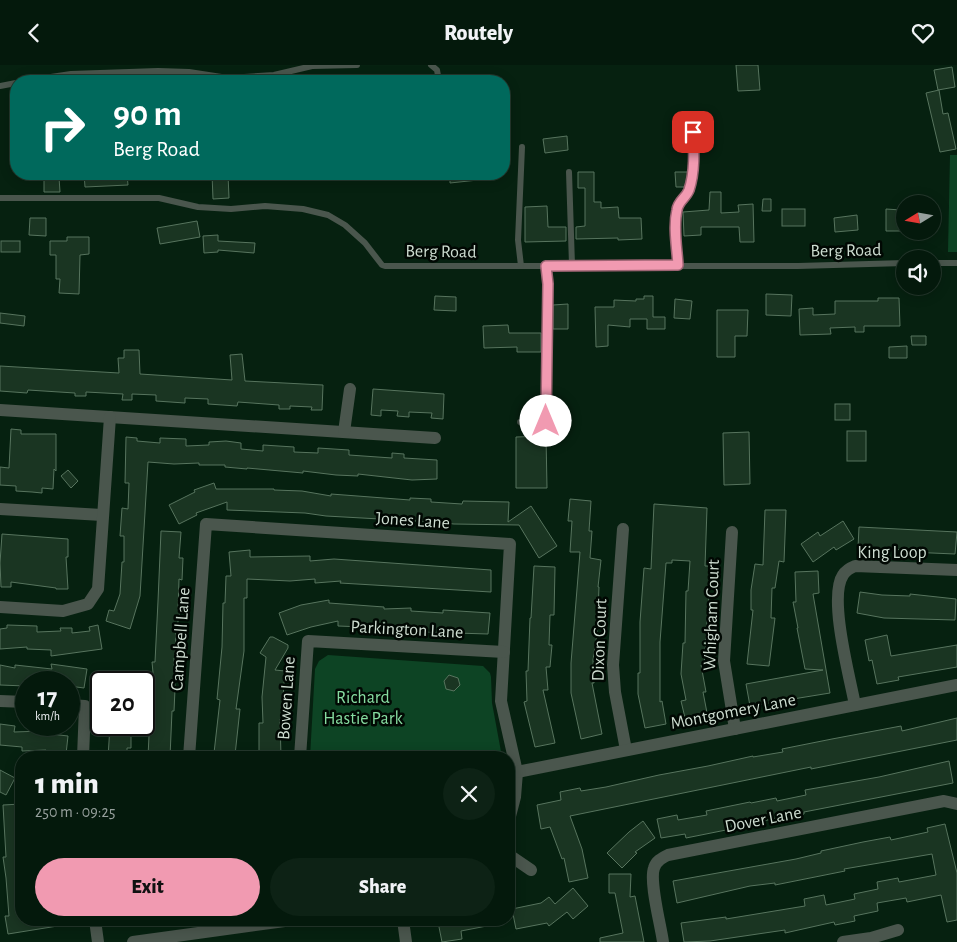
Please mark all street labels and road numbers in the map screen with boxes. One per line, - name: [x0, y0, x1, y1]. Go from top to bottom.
- street label: Berg Road: [810, 241, 882, 261]
- street label: Berg Road: [405, 242, 477, 262]
- street label: Jones Lane: [375, 509, 451, 533]
- street label: King Loop: [857, 544, 927, 562]
- street label: Whigham Court: [701, 559, 723, 671]
- street label: Campbell Lane: [168, 587, 194, 691]
- street label: Dixon Court: [590, 598, 610, 682]
- street label: Parkington Lane: [350, 618, 464, 642]
- street label: Bowen Lane: [275, 656, 299, 740]
- street label: Montgomery Lane: [669, 691, 797, 733]
- street label: Dover Lane: [723, 804, 803, 836]

